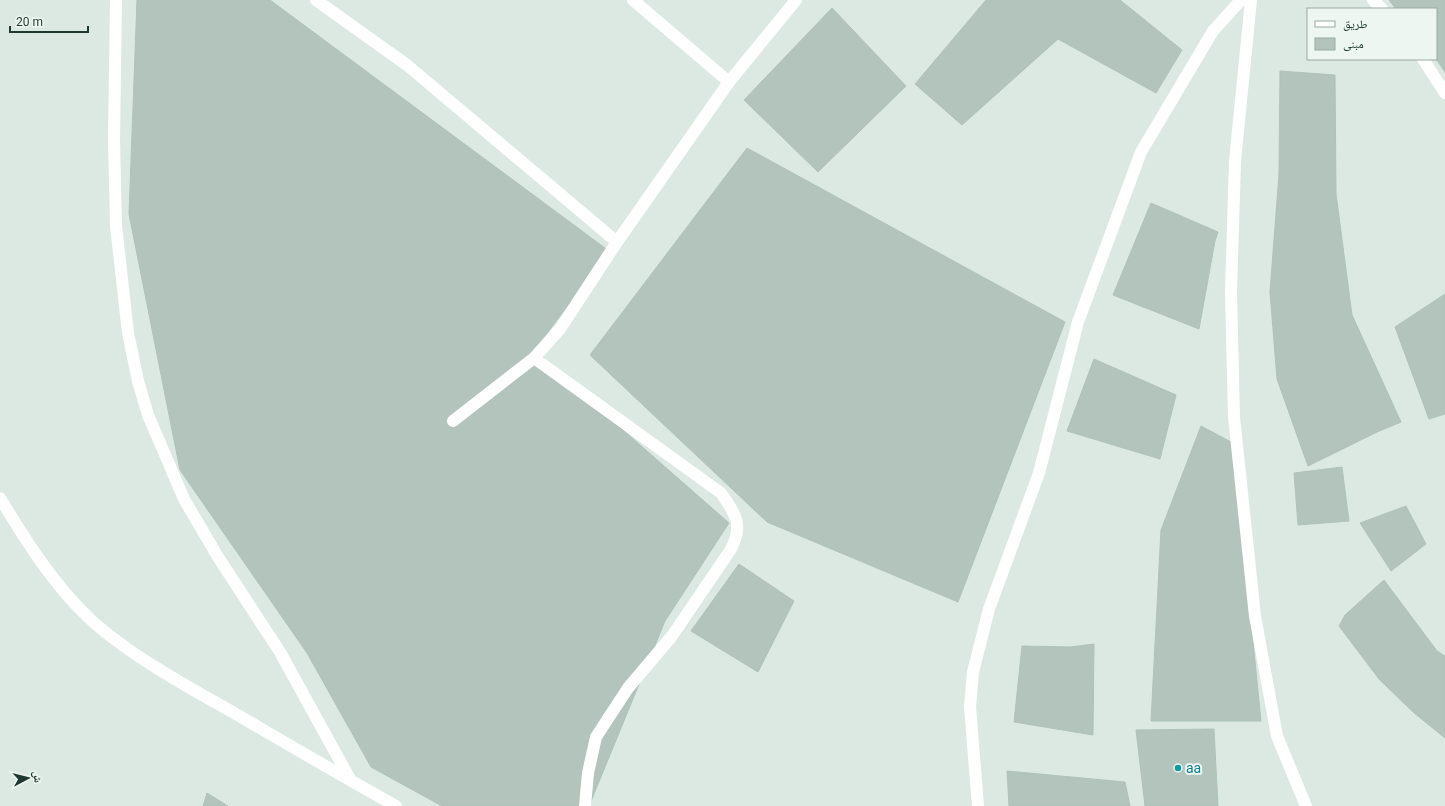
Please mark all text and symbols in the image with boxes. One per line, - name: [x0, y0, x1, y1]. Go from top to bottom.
- scale bar: [10, 8, 88, 34]
- legend: [1307, 8, 1437, 60]
- text: 20 m: [16, 15, 43, 29]
- text: طريق: [1343, 17, 1368, 31]
- text: مبنى: [1343, 37, 1364, 51]
- north arrow: [8, 758, 48, 798]
- place label: aa: [1186, 760, 1201, 776]
- marker: aa: [1173, 763, 1183, 773]
- text: ش: [29, 770, 45, 784]

